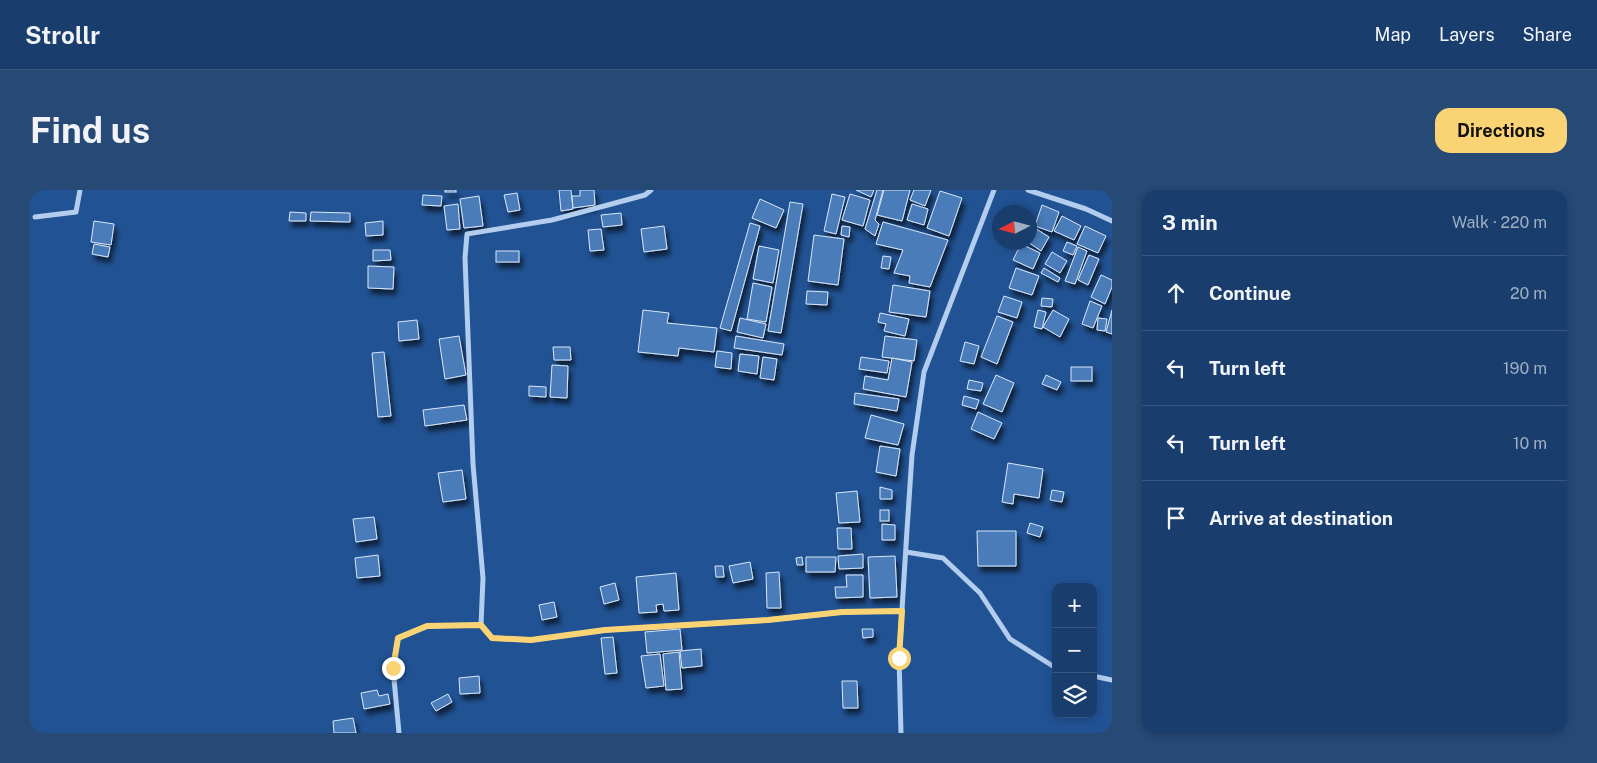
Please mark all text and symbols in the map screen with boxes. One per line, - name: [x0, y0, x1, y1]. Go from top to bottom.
- text: Strollr: [25, 21, 100, 49]
- text: Map: [1375, 24, 1411, 45]
- text: Layers: [1439, 24, 1495, 45]
- text: Share: [1523, 24, 1572, 45]
- button: Directions: [1435, 108, 1567, 153]
- text: Find us: [30, 110, 150, 151]
- north arrow: [992, 205, 1037, 250]
- text: 3 min: [1162, 210, 1218, 235]
- text: Walk · 220 m: [1452, 213, 1547, 232]
- icon: ahead: [1162, 279, 1190, 307]
- text: Continue: [1209, 282, 1291, 304]
- text: 20 m: [1510, 284, 1547, 303]
- icon: left: [1162, 354, 1190, 382]
- text: Turn left: [1209, 357, 1286, 379]
- text: 190 m: [1503, 359, 1547, 378]
- icon: left: [1162, 429, 1190, 457]
- text: Turn left: [1209, 432, 1286, 454]
- text: 10 m: [1513, 434, 1547, 453]
- icon: arrive: [1162, 504, 1190, 532]
- text: Arrive at destination: [1209, 507, 1393, 529]
- map controls: [1052, 583, 1097, 718]
- button: +: [1052, 583, 1097, 628]
- button: −: [1052, 628, 1097, 673]
- route start: [888, 647, 911, 670]
- route end: [382, 657, 405, 680]
- button: layers: [1052, 673, 1097, 718]

